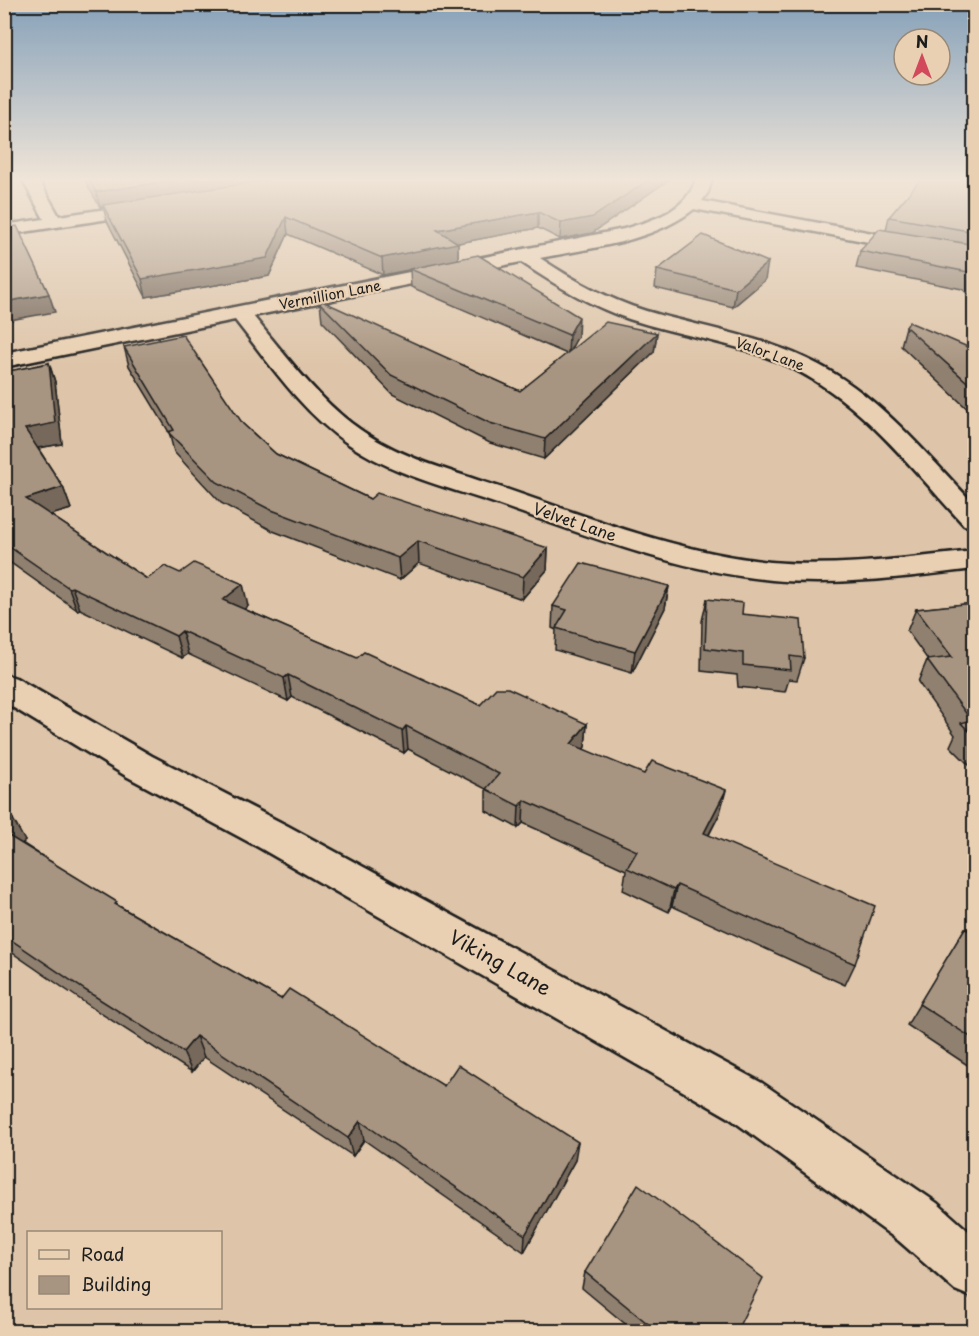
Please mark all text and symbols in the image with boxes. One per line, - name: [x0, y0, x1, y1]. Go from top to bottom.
- north arrow: [892, 27, 952, 87]
- text: N: [916, 29, 928, 53]
- street label: Vermillion Lane: [277, 274, 383, 315]
- street label: Valor Lane: [733, 331, 808, 376]
- street label: Velvet Lane: [530, 496, 620, 546]
- street label: Viking Lane: [444, 922, 557, 1003]
- legend: [27, 1231, 222, 1309]
- text: Road: [81, 1240, 125, 1267]
- text: Building: [81, 1270, 151, 1297]

